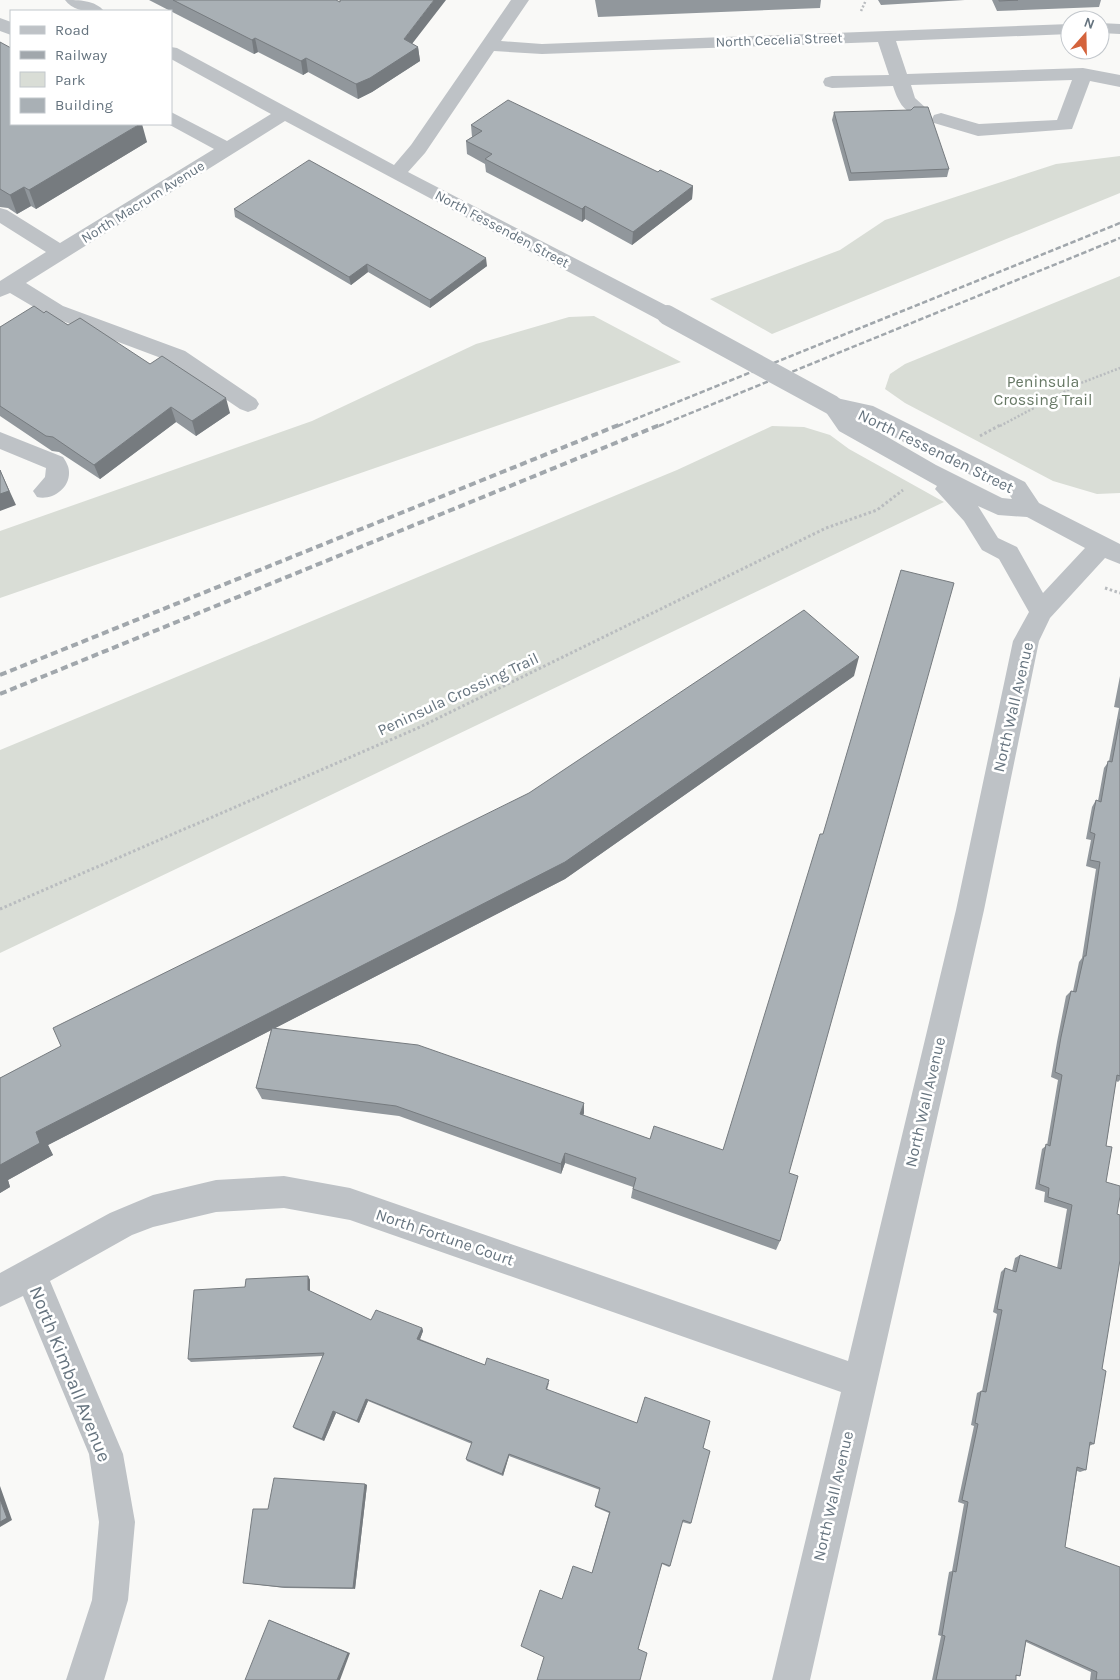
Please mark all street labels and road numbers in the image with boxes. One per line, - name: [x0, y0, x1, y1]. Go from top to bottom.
- street label: North Cecelia Street: [715, 29, 843, 51]
- street label: North Macrum Avenue: [78, 157, 208, 247]
- street label: North Fessenden Street: [432, 186, 572, 272]
- street label: North Fessenden Street: [855, 405, 1017, 497]
- street label: North Wall Avenue: [989, 640, 1037, 774]
- street label: Peninsula Crossing Trail: [374, 648, 542, 740]
- street label: North Wall Avenue: [901, 1035, 949, 1169]
- street label: North Fortune Court: [373, 1204, 517, 1270]
- street label: North Kimball Avenue: [25, 1283, 115, 1465]
- street label: North Wall Avenue: [809, 1429, 857, 1563]

